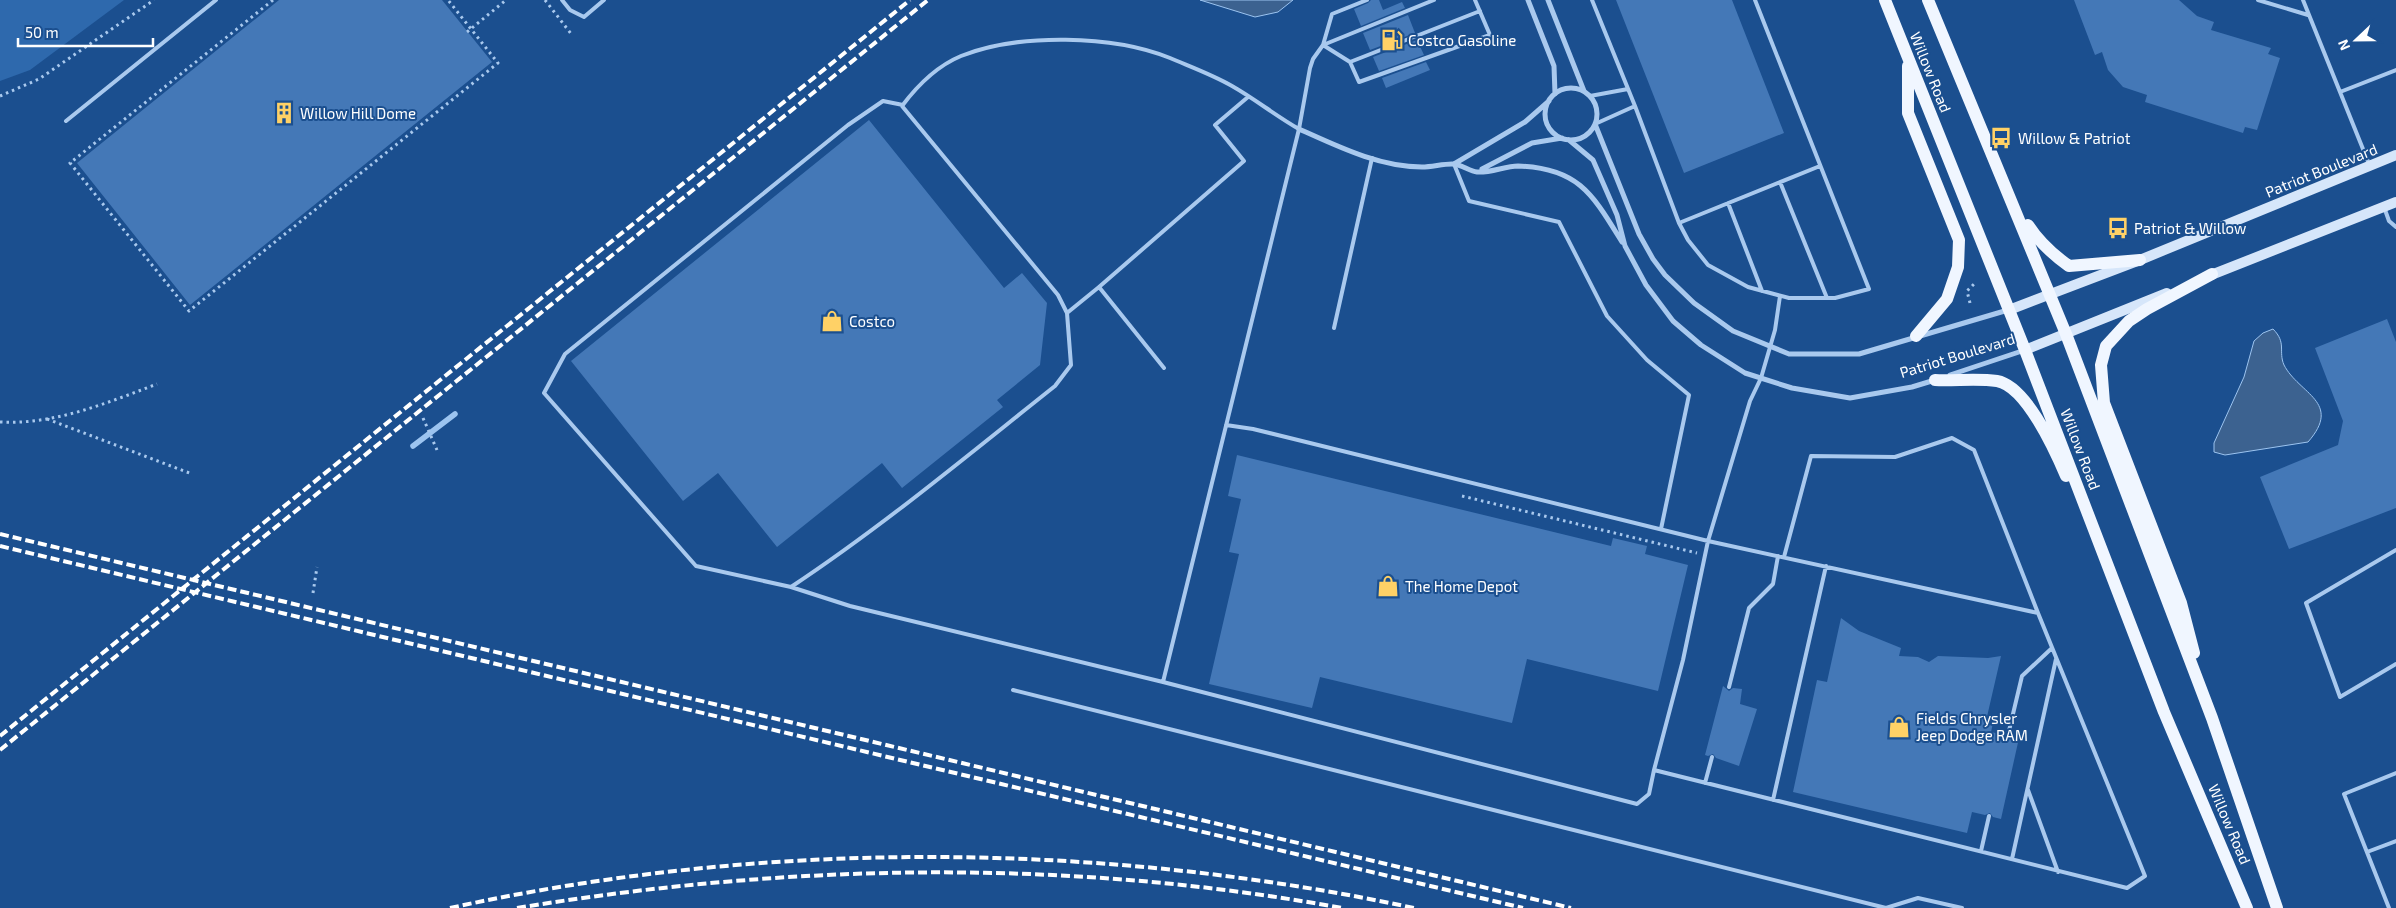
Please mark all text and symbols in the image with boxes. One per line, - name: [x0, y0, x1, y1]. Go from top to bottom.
- scale bar: [18, 15, 152, 47]
- north arrow: [2331, 15, 2381, 65]
- text: 50 m: [25, 23, 59, 41]
- fuel station icon: Costco Gasoline: [1379, 27, 1405, 53]
- street label: Willow Road: [1907, 29, 1955, 115]
- place label: Costco Gasoline: [1408, 31, 1516, 49]
- text: N: [2334, 37, 2353, 53]
- building icon: Willow Hill Dome: [271, 100, 297, 126]
- place label: Willow Hill Dome: [300, 104, 416, 122]
- bus stop icon: Willow & Patriot: [1988, 125, 2014, 151]
- place label: Willow & Patriot: [2018, 129, 2131, 147]
- street label: Patriot Boulevard: [2262, 139, 2380, 201]
- bus stop icon: Patriot & Willow: [2105, 215, 2131, 241]
- place label: Patriot & Willow: [2134, 219, 2246, 237]
- shop icon: Costco: [819, 308, 845, 334]
- place label: Costco: [849, 312, 895, 330]
- street label: Patriot Boulevard: [1897, 329, 2017, 381]
- street label: Willow Road: [2057, 406, 2105, 492]
- shop icon: The Home Depot: [1375, 573, 1401, 599]
- place label: The Home Depot: [1405, 577, 1518, 595]
- place label: Fields Chrysler Jeep Dodge RAM: [1916, 709, 2028, 744]
- shop icon: Fields Chrysler Jeep Dodge RAM: [1886, 714, 1912, 740]
- street label: Willow Road: [2205, 781, 2255, 867]

